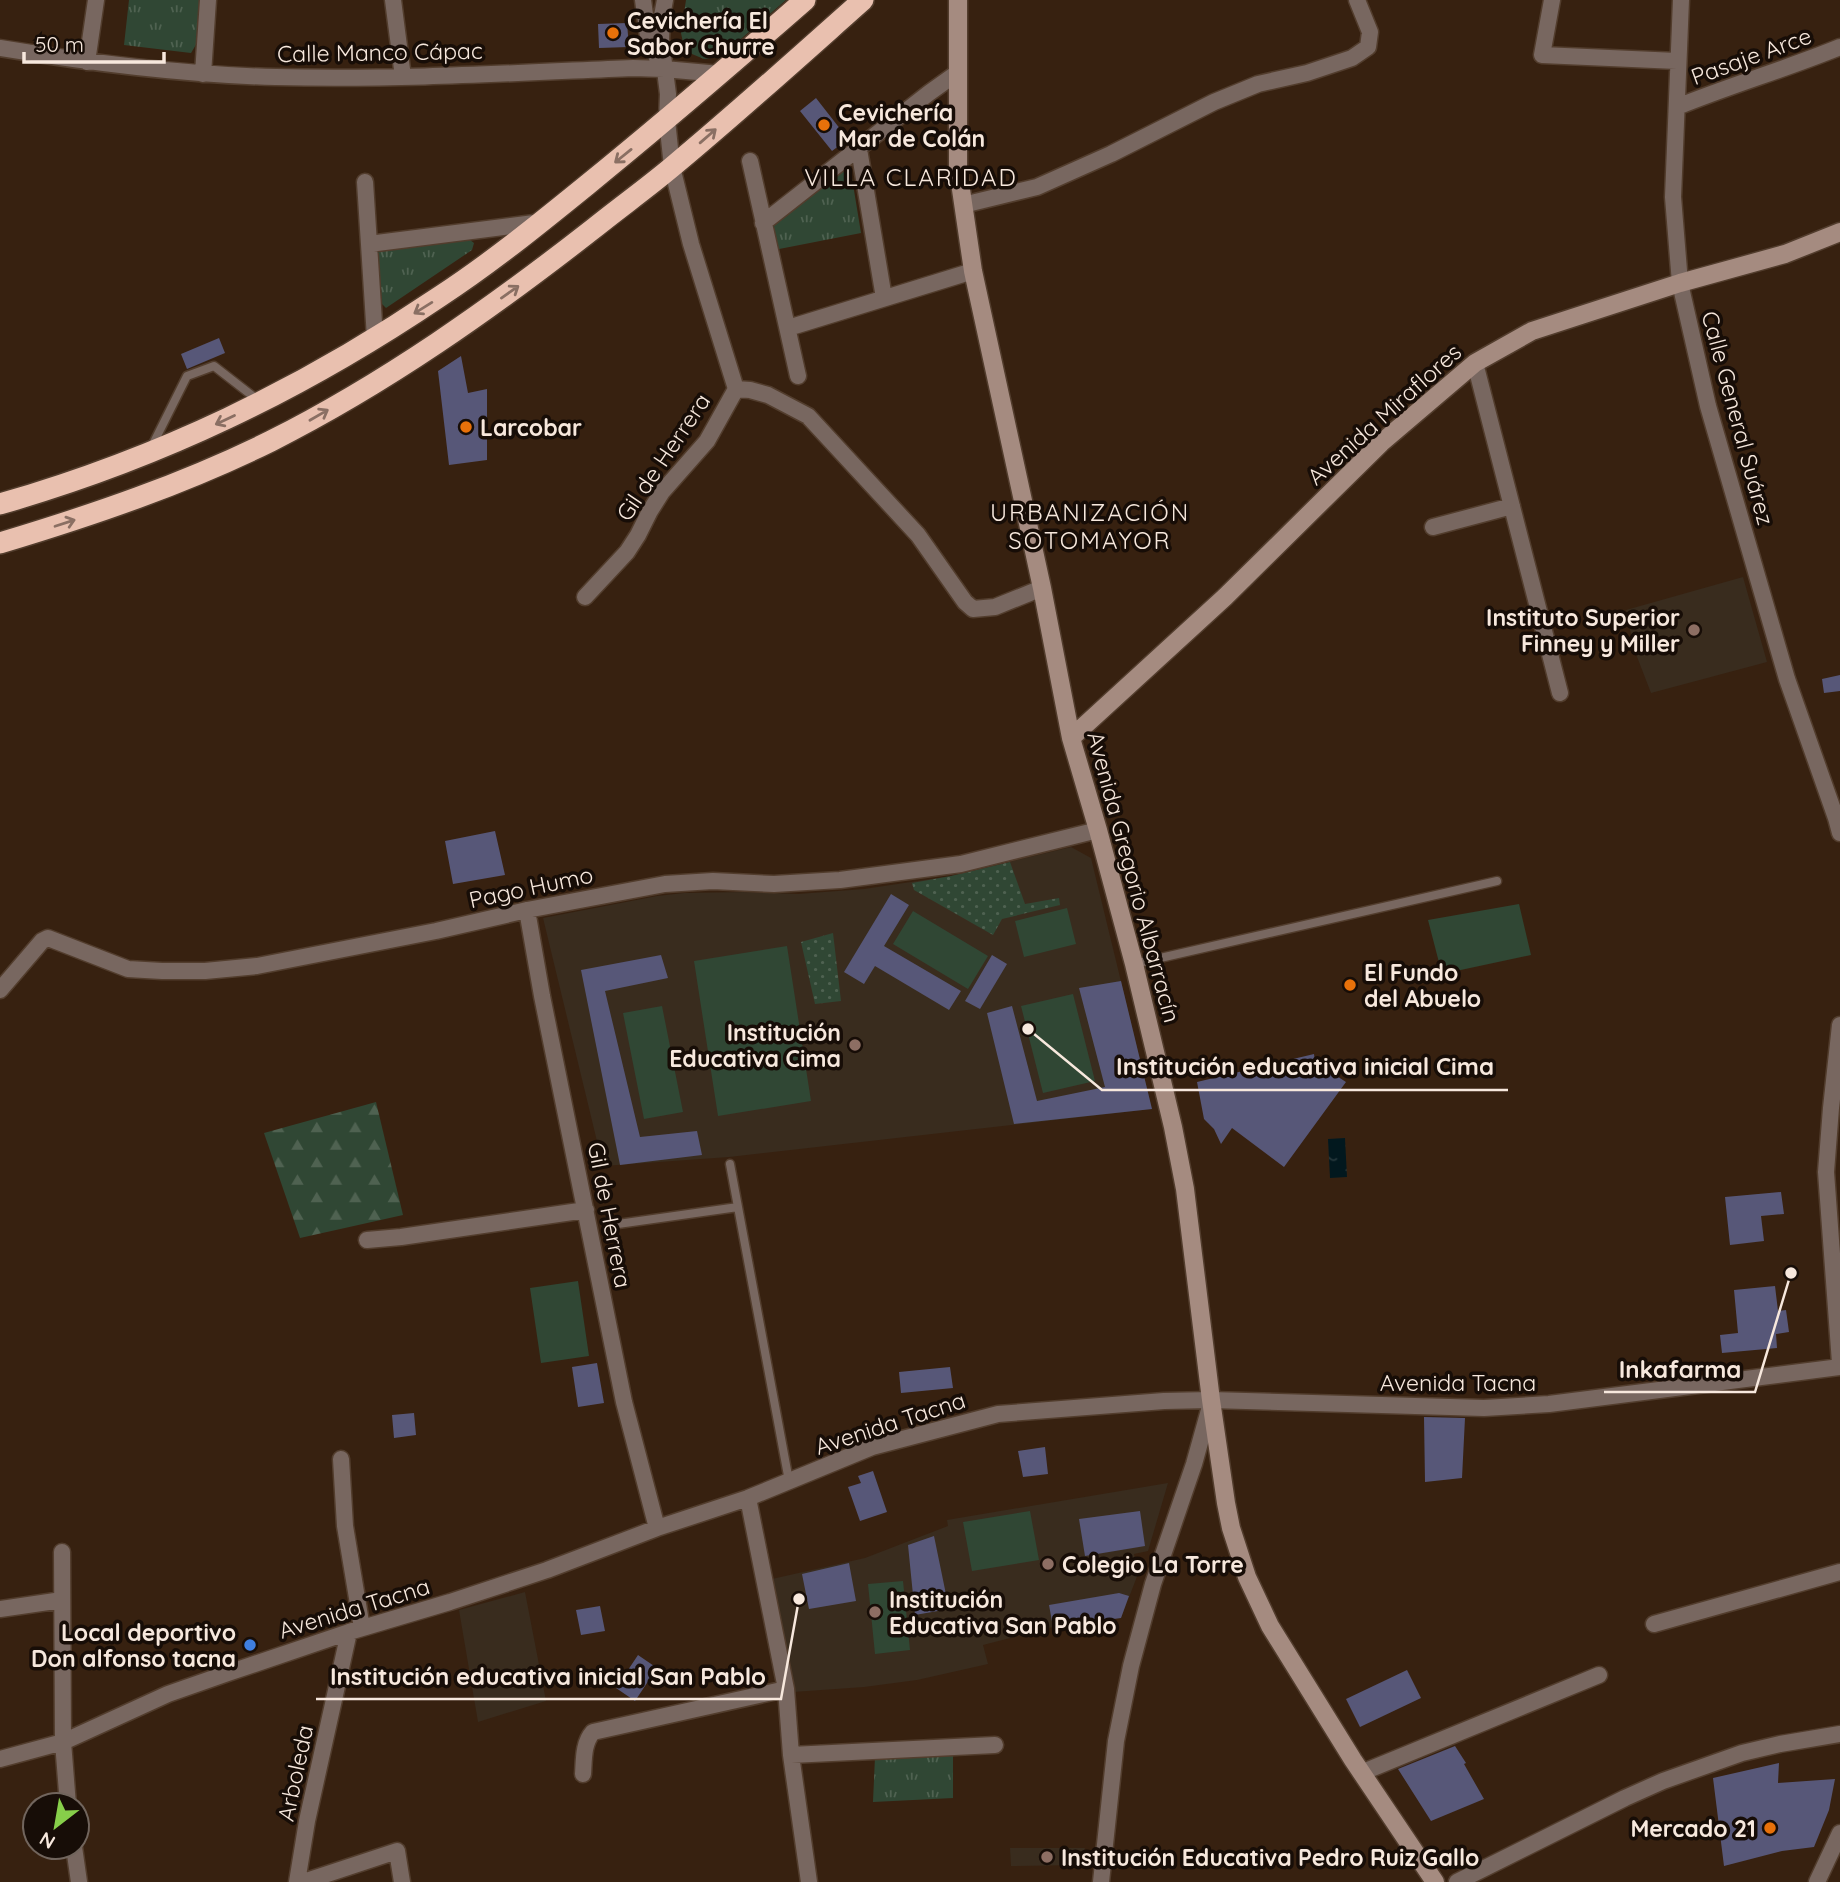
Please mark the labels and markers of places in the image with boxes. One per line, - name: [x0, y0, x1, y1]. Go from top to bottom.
- place label: Cevichería El Sabor Churre: [627, 6, 775, 61]
- marker: Cevichería El Sabor Churre: [605, 25, 621, 41]
- place label: Cevichería Mar de Colán: [838, 98, 985, 153]
- marker: Cevichería Mar de Colán: [816, 117, 832, 133]
- place label: Larcobar: [480, 413, 582, 442]
- marker: Larcobar: [458, 419, 474, 435]
- place label: Instituto Superior Finney y Miller: [1486, 603, 1680, 658]
- marker: Instituto Superior Finney y Miller: [1686, 622, 1702, 638]
- place label: El Fundo del Abuelo: [1364, 958, 1481, 1013]
- marker: El Fundo del Abuelo: [1342, 977, 1358, 993]
- place label: Institución Educativa Cima: [669, 1018, 841, 1073]
- marker: Institución Educativa Cima: [847, 1037, 863, 1053]
- callout: Institución educativa inicial Cima: [1102, 1045, 1508, 1090]
- callout: Inkafarma: [1604, 1347, 1755, 1392]
- place label: Colegio La Torre: [1062, 1550, 1244, 1579]
- marker: Colegio La Torre: [1040, 1556, 1056, 1572]
- place label: Institución Educativa San Pablo: [889, 1585, 1117, 1640]
- marker: Institución Educativa San Pablo: [867, 1604, 883, 1620]
- place label: Local deportivo Don alfonso tacna: [31, 1618, 236, 1673]
- marker: Local deportivo Don alfonso tacna: [242, 1637, 258, 1653]
- callout: Institución educativa inicial San Pablo: [316, 1654, 781, 1699]
- place label: Mercado 21: [1630, 1814, 1756, 1843]
- marker: Mercado 21: [1762, 1820, 1778, 1836]
- place label: Institución Educativa Pedro Ruiz Gallo: [1061, 1843, 1479, 1872]
- marker: Institución Educativa Pedro Ruiz Gallo: [1039, 1849, 1055, 1865]

